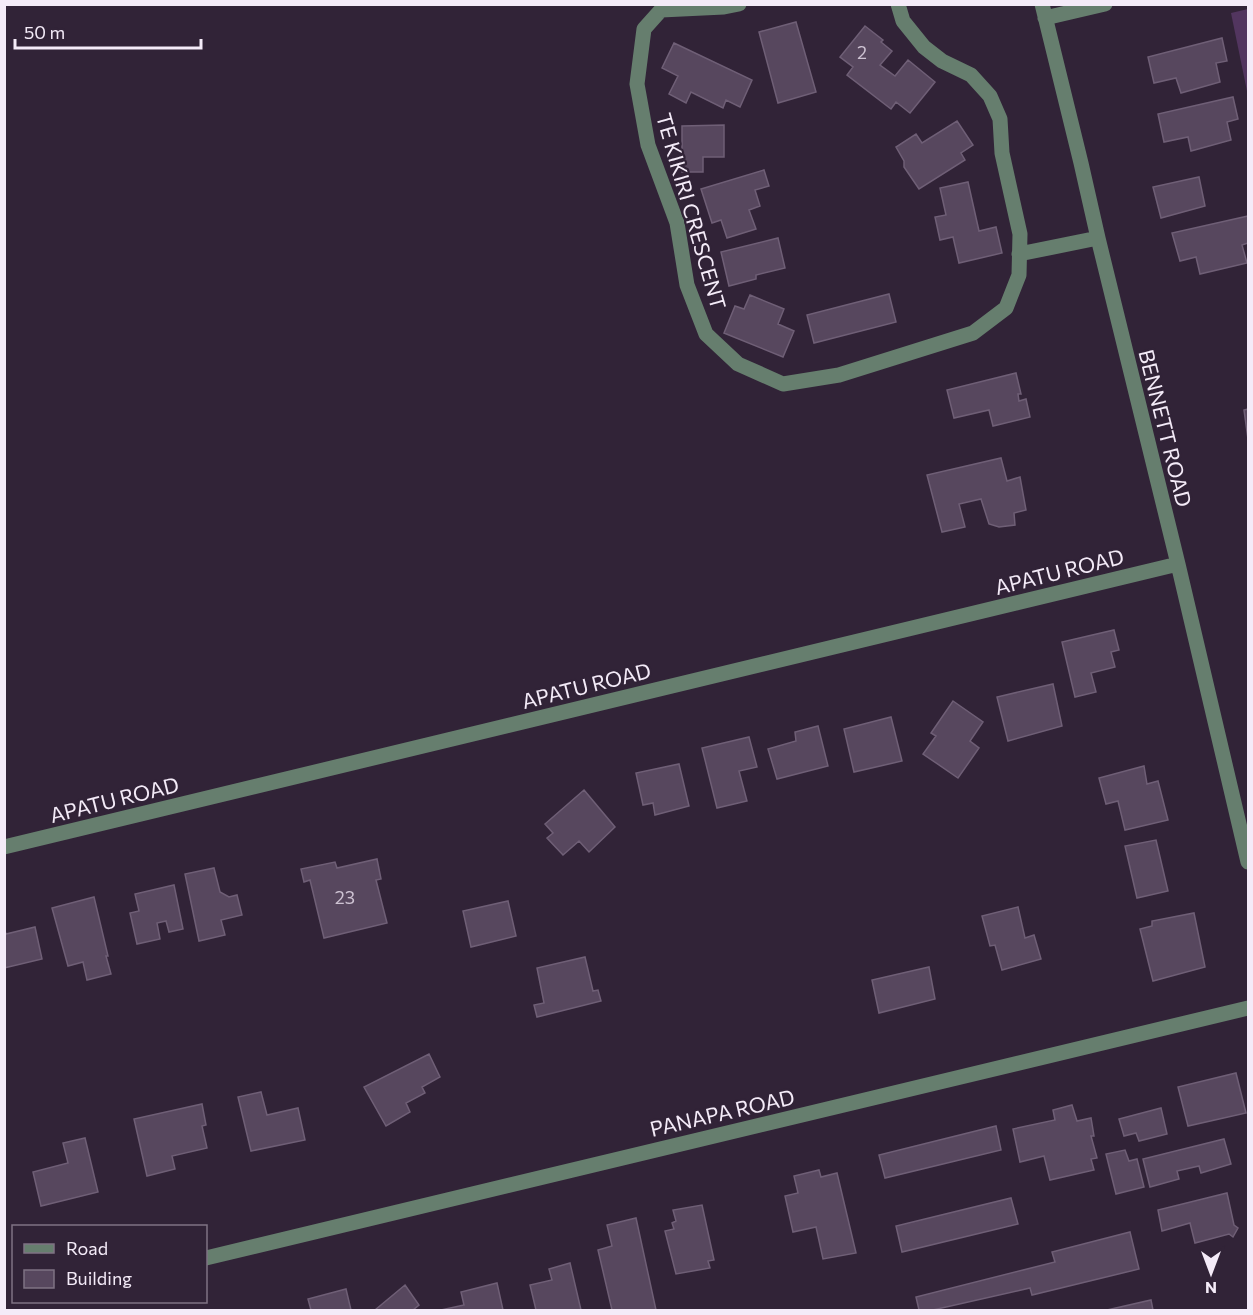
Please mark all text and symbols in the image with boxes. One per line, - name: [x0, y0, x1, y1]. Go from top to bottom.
- scale bar: [15, 12, 201, 50]
- text: 50 m: [24, 21, 65, 43]
- house number: 2: [857, 41, 867, 63]
- street label: TE KIKIRI CRESCENT: [652, 110, 732, 312]
- street label: BENNETT ROAD: [1134, 347, 1198, 509]
- street label: APATU ROAD: [992, 543, 1126, 599]
- street label: APATU ROAD: [519, 657, 653, 713]
- street label: APATU ROAD: [47, 771, 181, 827]
- house number: 23: [335, 886, 355, 908]
- street label: PANAPA ROAD: [647, 1083, 797, 1141]
- legend: [12, 1225, 207, 1303]
- text: Road: [66, 1237, 108, 1259]
- north arrow: [1181, 1243, 1241, 1303]
- text: Building: [66, 1267, 132, 1289]
- text: N: [1205, 1279, 1217, 1298]

